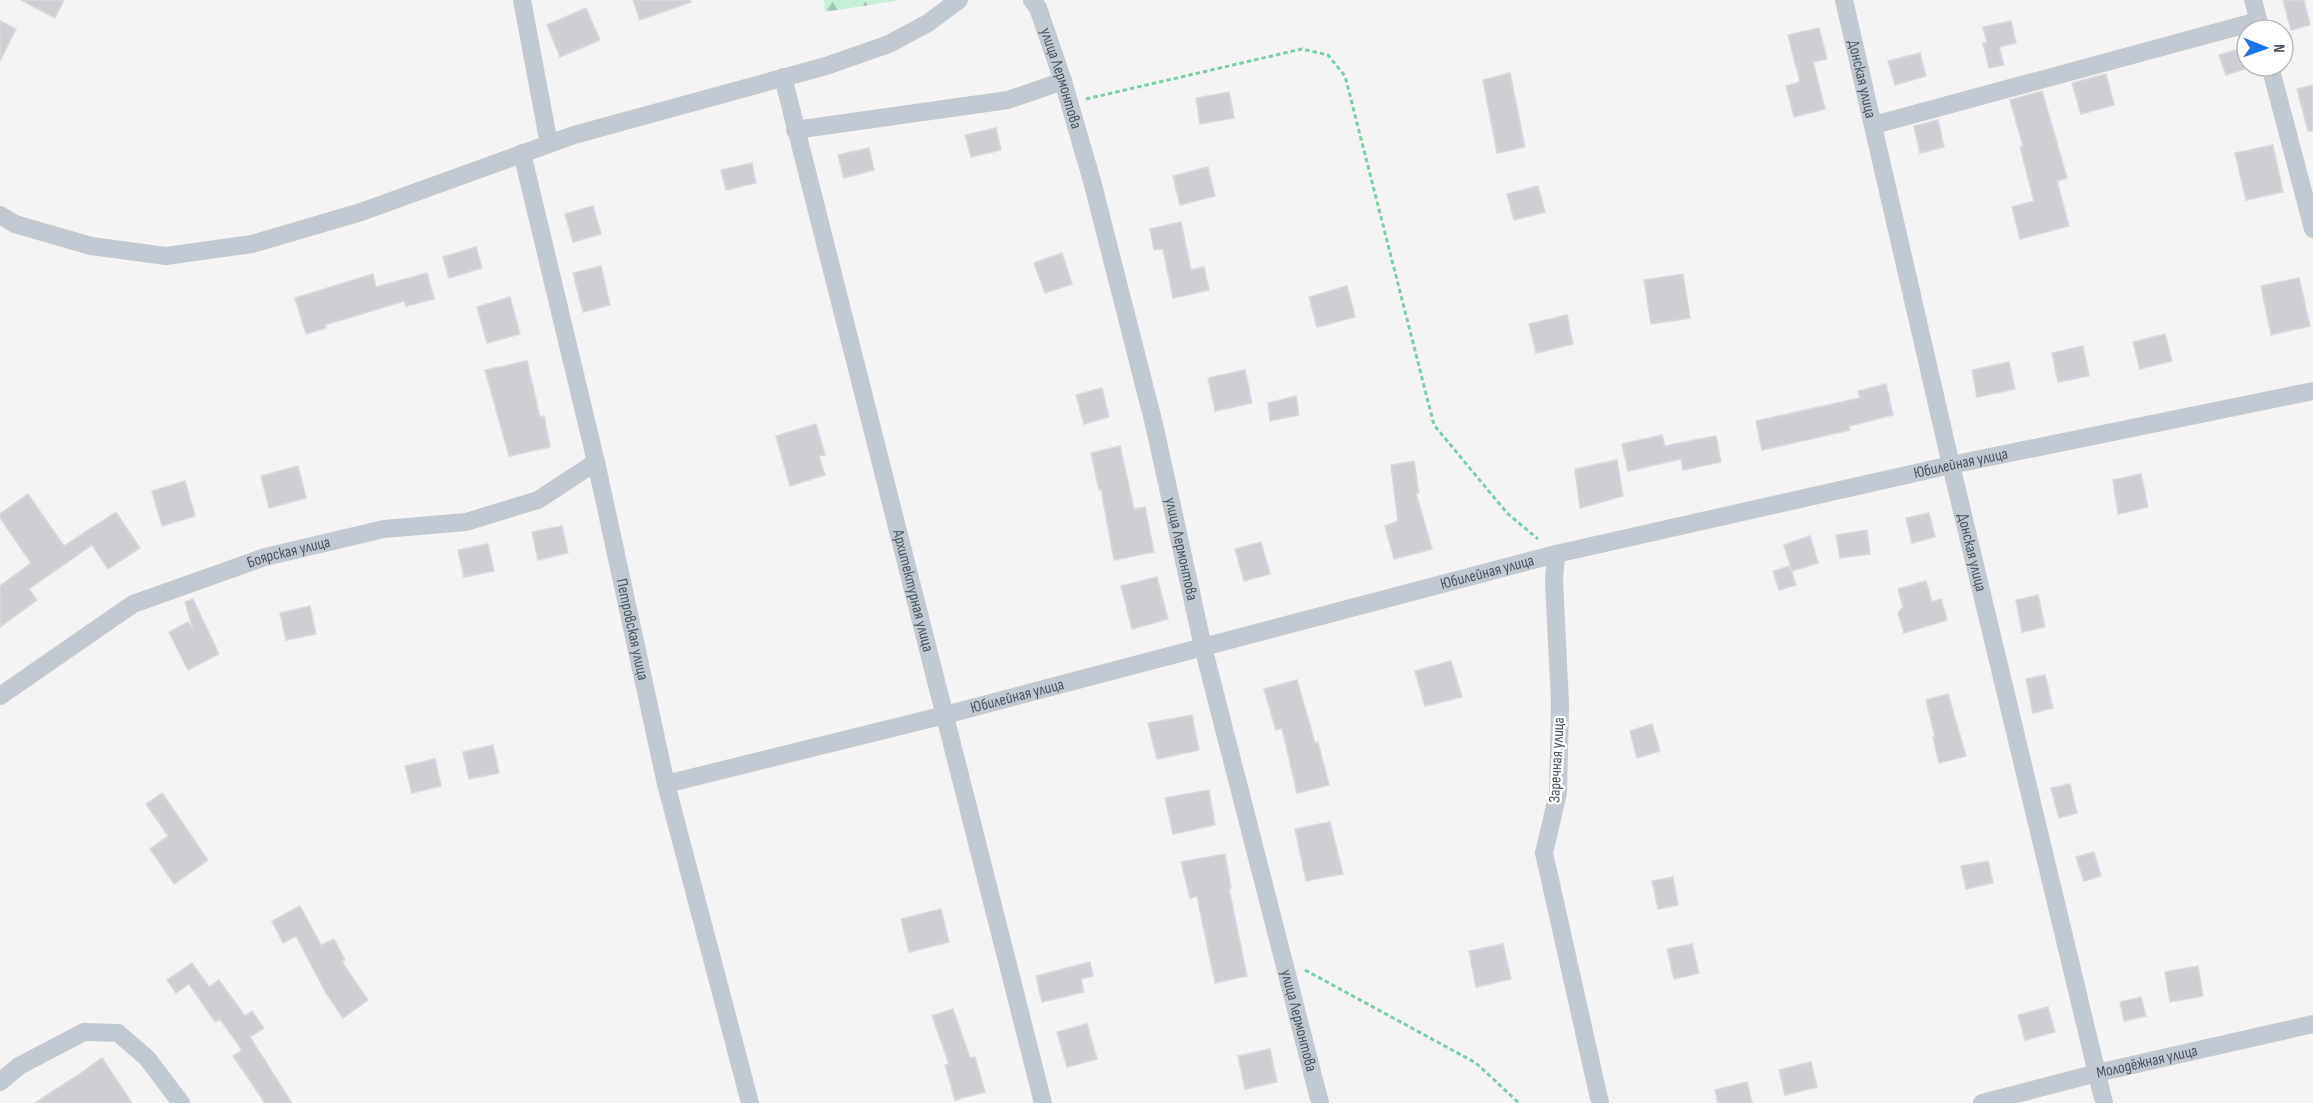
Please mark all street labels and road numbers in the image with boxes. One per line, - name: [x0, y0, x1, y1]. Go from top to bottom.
- street label: улица Лермонтова: [1036, 25, 1086, 131]
- street label: Донская улица: [1844, 38, 1880, 120]
- street label: Юбилейная улица: [1912, 444, 2009, 483]
- street label: улица Лермонтова: [1161, 496, 1202, 602]
- street label: Донская улица: [1953, 511, 1990, 593]
- street label: Архитектурная улица: [888, 527, 938, 654]
- street label: Боярская улица: [244, 532, 332, 572]
- street label: Юбилейная улица: [1438, 551, 1536, 594]
- street label: Петровская улица: [612, 577, 653, 682]
- street label: Юбилейная улица: [968, 675, 1066, 717]
- street label: Заречная улица: [1545, 717, 1569, 803]
- street label: улица Лермонтова: [1277, 967, 1321, 1074]
- street label: Молодёжная улица: [2094, 1041, 2199, 1082]

